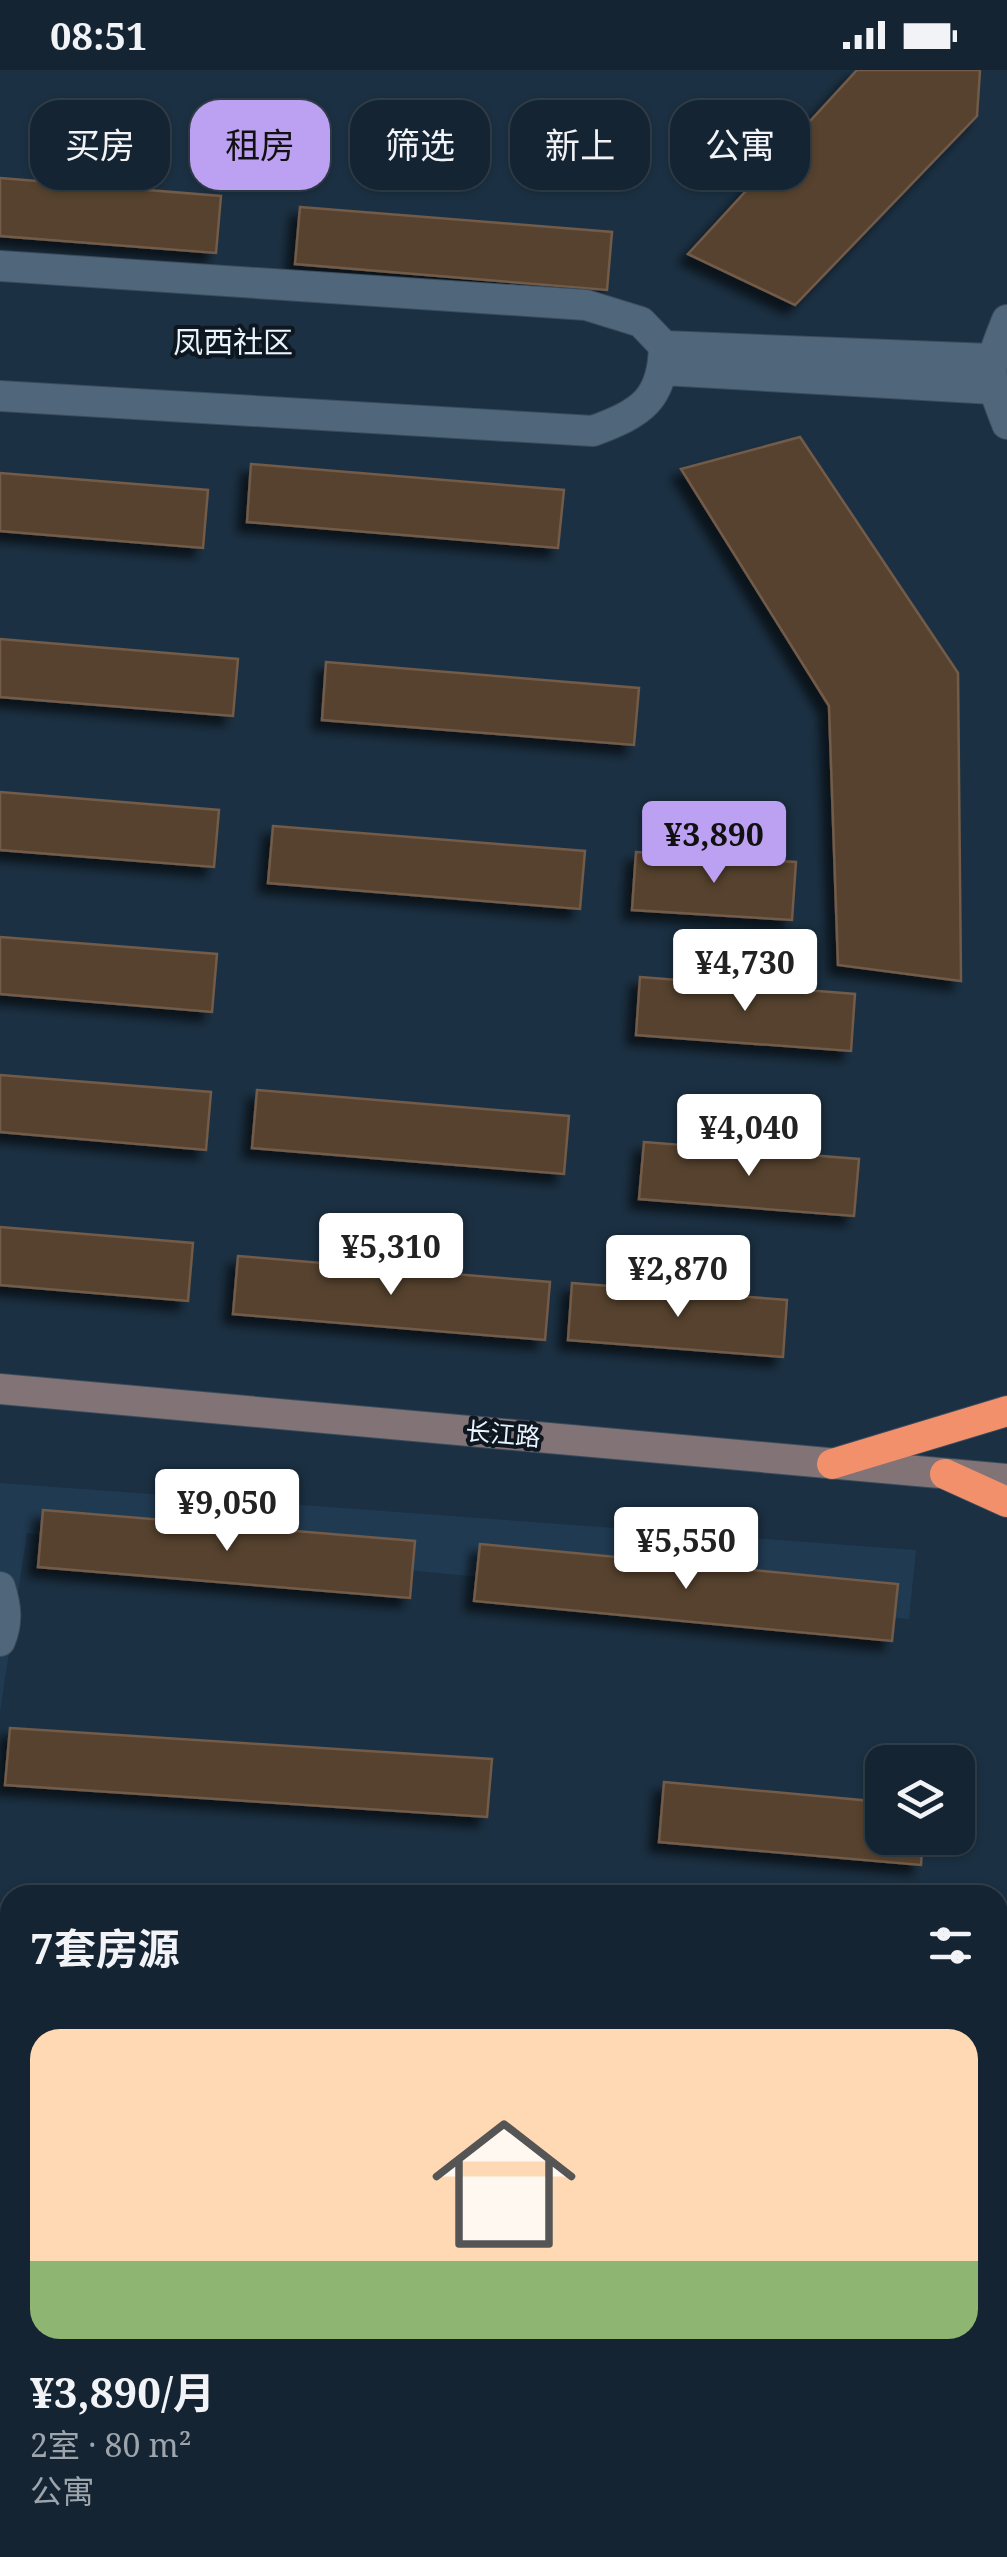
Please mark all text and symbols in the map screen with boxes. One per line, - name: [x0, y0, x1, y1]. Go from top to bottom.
- text: 08:51: [50, 9, 147, 61]
- chip: 买房: [30, 100, 170, 190]
- chip: 租房: [190, 100, 330, 190]
- chip: 筛选: [350, 100, 490, 190]
- chip: 新上: [510, 100, 650, 190]
- chip: 公寓: [670, 100, 810, 190]
- district label: 凤西社区: [173, 321, 293, 362]
- pin: ¥3,890: [633, 801, 795, 886]
- text: ¥3,890: [664, 812, 764, 855]
- pin: ¥4,730: [664, 929, 826, 1014]
- text: ¥4,730: [695, 940, 795, 983]
- pin: ¥4,040: [668, 1094, 830, 1179]
- text: ¥4,040: [699, 1105, 799, 1148]
- pin: ¥5,310: [310, 1213, 472, 1298]
- text: ¥5,310: [341, 1224, 441, 1267]
- pin: ¥2,870: [597, 1235, 759, 1320]
- text: ¥2,870: [628, 1246, 728, 1289]
- street label: 长江路: [464, 1413, 542, 1453]
- pin: ¥9,050: [146, 1469, 308, 1554]
- text: ¥9,050: [177, 1480, 277, 1523]
- pin: ¥5,550: [605, 1507, 767, 1592]
- text: ¥5,550: [636, 1518, 736, 1561]
- map controls: [865, 1745, 975, 1855]
- button: layers: [865, 1745, 975, 1855]
- icon: filters: [923, 1918, 978, 1973]
- text: 7套房源: [30, 1919, 180, 1976]
- icon: home: [414, 2094, 594, 2274]
- text: ¥3,890/月: [30, 2363, 215, 2420]
- text: 2室 · 80 m²: [30, 2423, 192, 2466]
- text: 公寓: [30, 2469, 94, 2512]

